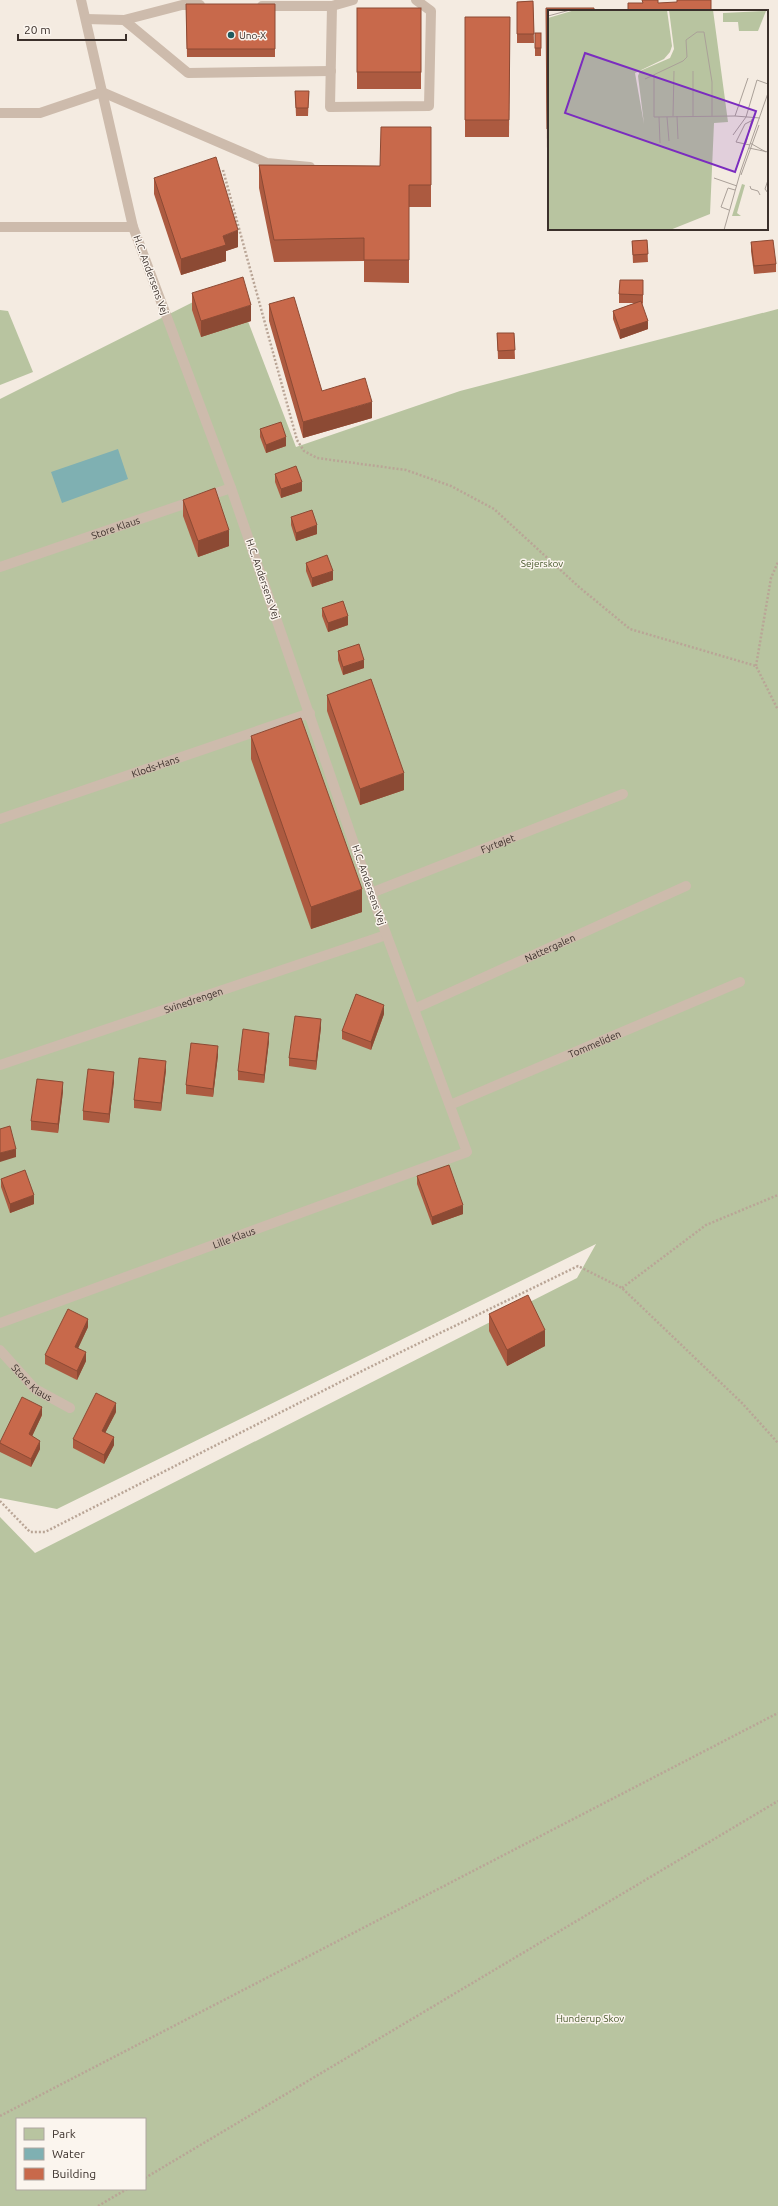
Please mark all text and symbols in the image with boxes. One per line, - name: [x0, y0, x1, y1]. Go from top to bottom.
- inset map: [548, 10, 768, 230]
- scale bar: [18, 16, 126, 42]
- text: 20 m: [24, 23, 51, 36]
- marker: Uno-X: [226, 30, 236, 40]
- place label: Uno-X: [239, 30, 266, 41]
- street label: H.C. Andersens Vej: [131, 234, 171, 316]
- street label: Store Klaus: [90, 514, 141, 541]
- street label: H.C. Andersens Vej: [244, 538, 282, 620]
- park label: Sejerskov: [521, 558, 563, 569]
- street label: Klods-Hans: [130, 753, 181, 779]
- street label: Fyrtøjet: [479, 832, 516, 855]
- street label: H.C. Andersens Vej: [350, 844, 388, 926]
- street label: Nattergalen: [523, 931, 577, 964]
- street label: Svinedrengen: [162, 985, 224, 1015]
- street label: Tommeliden: [567, 1028, 622, 1060]
- street label: Lille Klaus: [211, 1225, 257, 1250]
- street label: Store Klaus: [10, 1362, 54, 1403]
- park label: Hunderup Skov: [556, 2013, 624, 2024]
- legend: [16, 2118, 146, 2190]
- text: Park: [52, 2127, 76, 2140]
- text: Water: [52, 2147, 85, 2160]
- text: Building: [52, 2167, 96, 2180]

